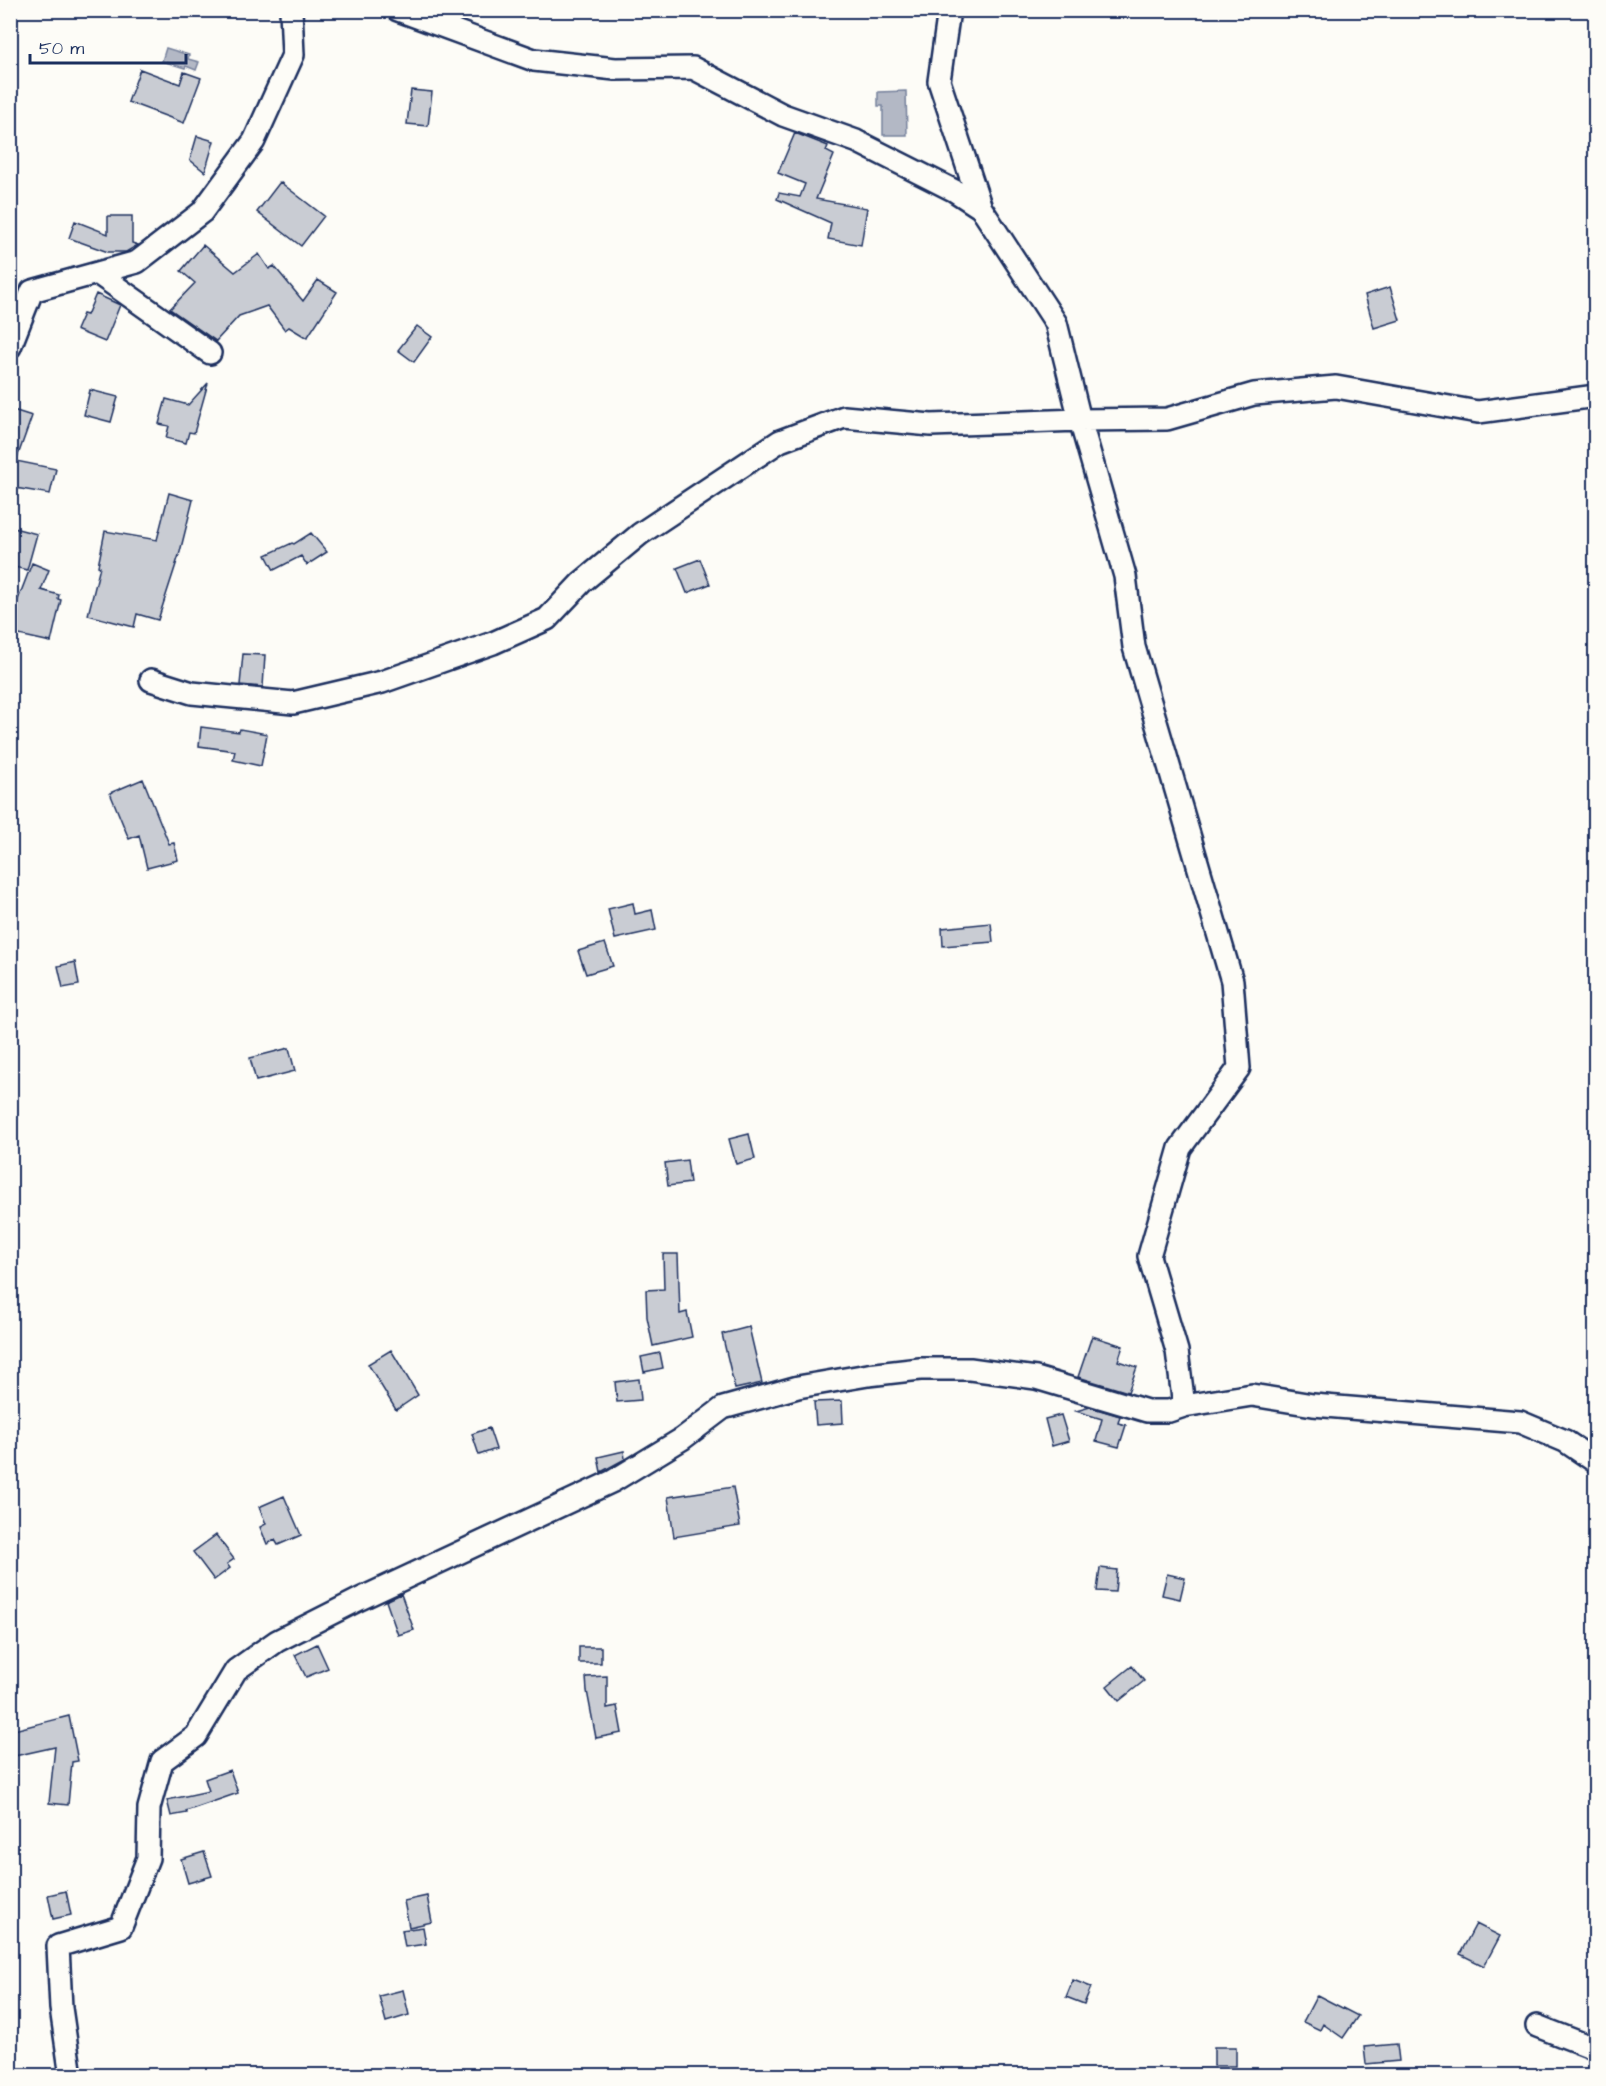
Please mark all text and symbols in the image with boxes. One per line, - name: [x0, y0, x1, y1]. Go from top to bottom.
- scale bar: [30, 27, 186, 65]
- text: 50 m: [39, 36, 84, 61]

